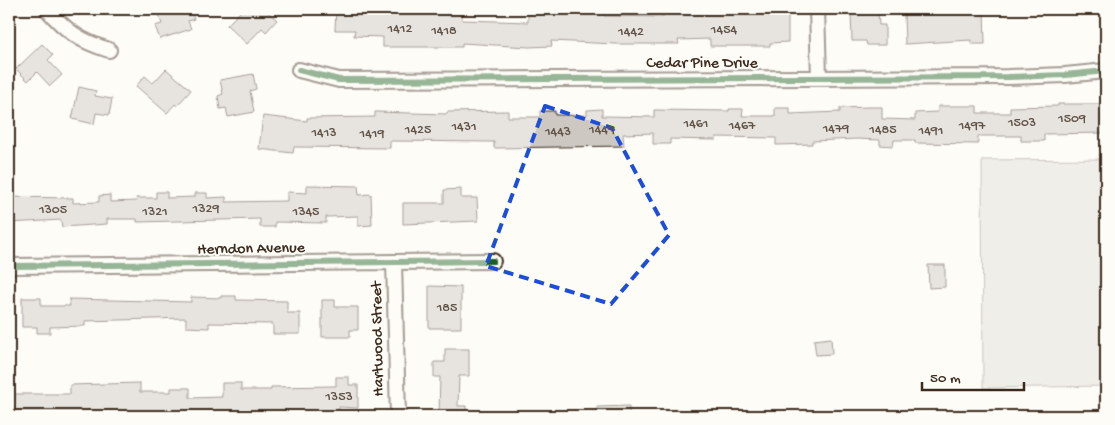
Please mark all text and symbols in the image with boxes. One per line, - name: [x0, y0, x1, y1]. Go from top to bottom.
- house number: 1412: [387, 21, 413, 38]
- house number: 1454: [710, 22, 738, 39]
- house number: 1418: [430, 23, 457, 40]
- house number: 1442: [617, 24, 644, 41]
- street label: Cedar Pine Drive: [646, 55, 758, 74]
- house number: 1509: [1057, 111, 1086, 128]
- house number: 1503: [1007, 115, 1036, 132]
- house number: 1461: [682, 116, 709, 133]
- house number: 1467: [728, 118, 756, 135]
- house number: 1497: [958, 118, 986, 135]
- house number: 1431: [450, 119, 477, 136]
- house number: 1479: [822, 121, 849, 138]
- house number: 1425: [404, 122, 431, 139]
- house number: 1449: [588, 122, 615, 139]
- house number: 1485: [868, 122, 897, 139]
- house number: 1491: [918, 123, 943, 140]
- house number: 1443: [544, 124, 571, 141]
- house number: 1413: [310, 125, 337, 142]
- house number: 1419: [359, 126, 384, 143]
- house number: 1329: [192, 201, 219, 218]
- house number: 1305: [38, 202, 67, 219]
- house number: 1321: [141, 204, 168, 221]
- house number: 1345: [292, 204, 319, 221]
- street label: Herndon Avenue: [197, 240, 306, 260]
- street label: Hartwood Street: [368, 280, 390, 397]
- house number: 185: [436, 300, 457, 317]
- scale bar: [922, 360, 1025, 392]
- text: 50 m: [930, 370, 961, 388]
- house number: 1353: [324, 389, 353, 406]

